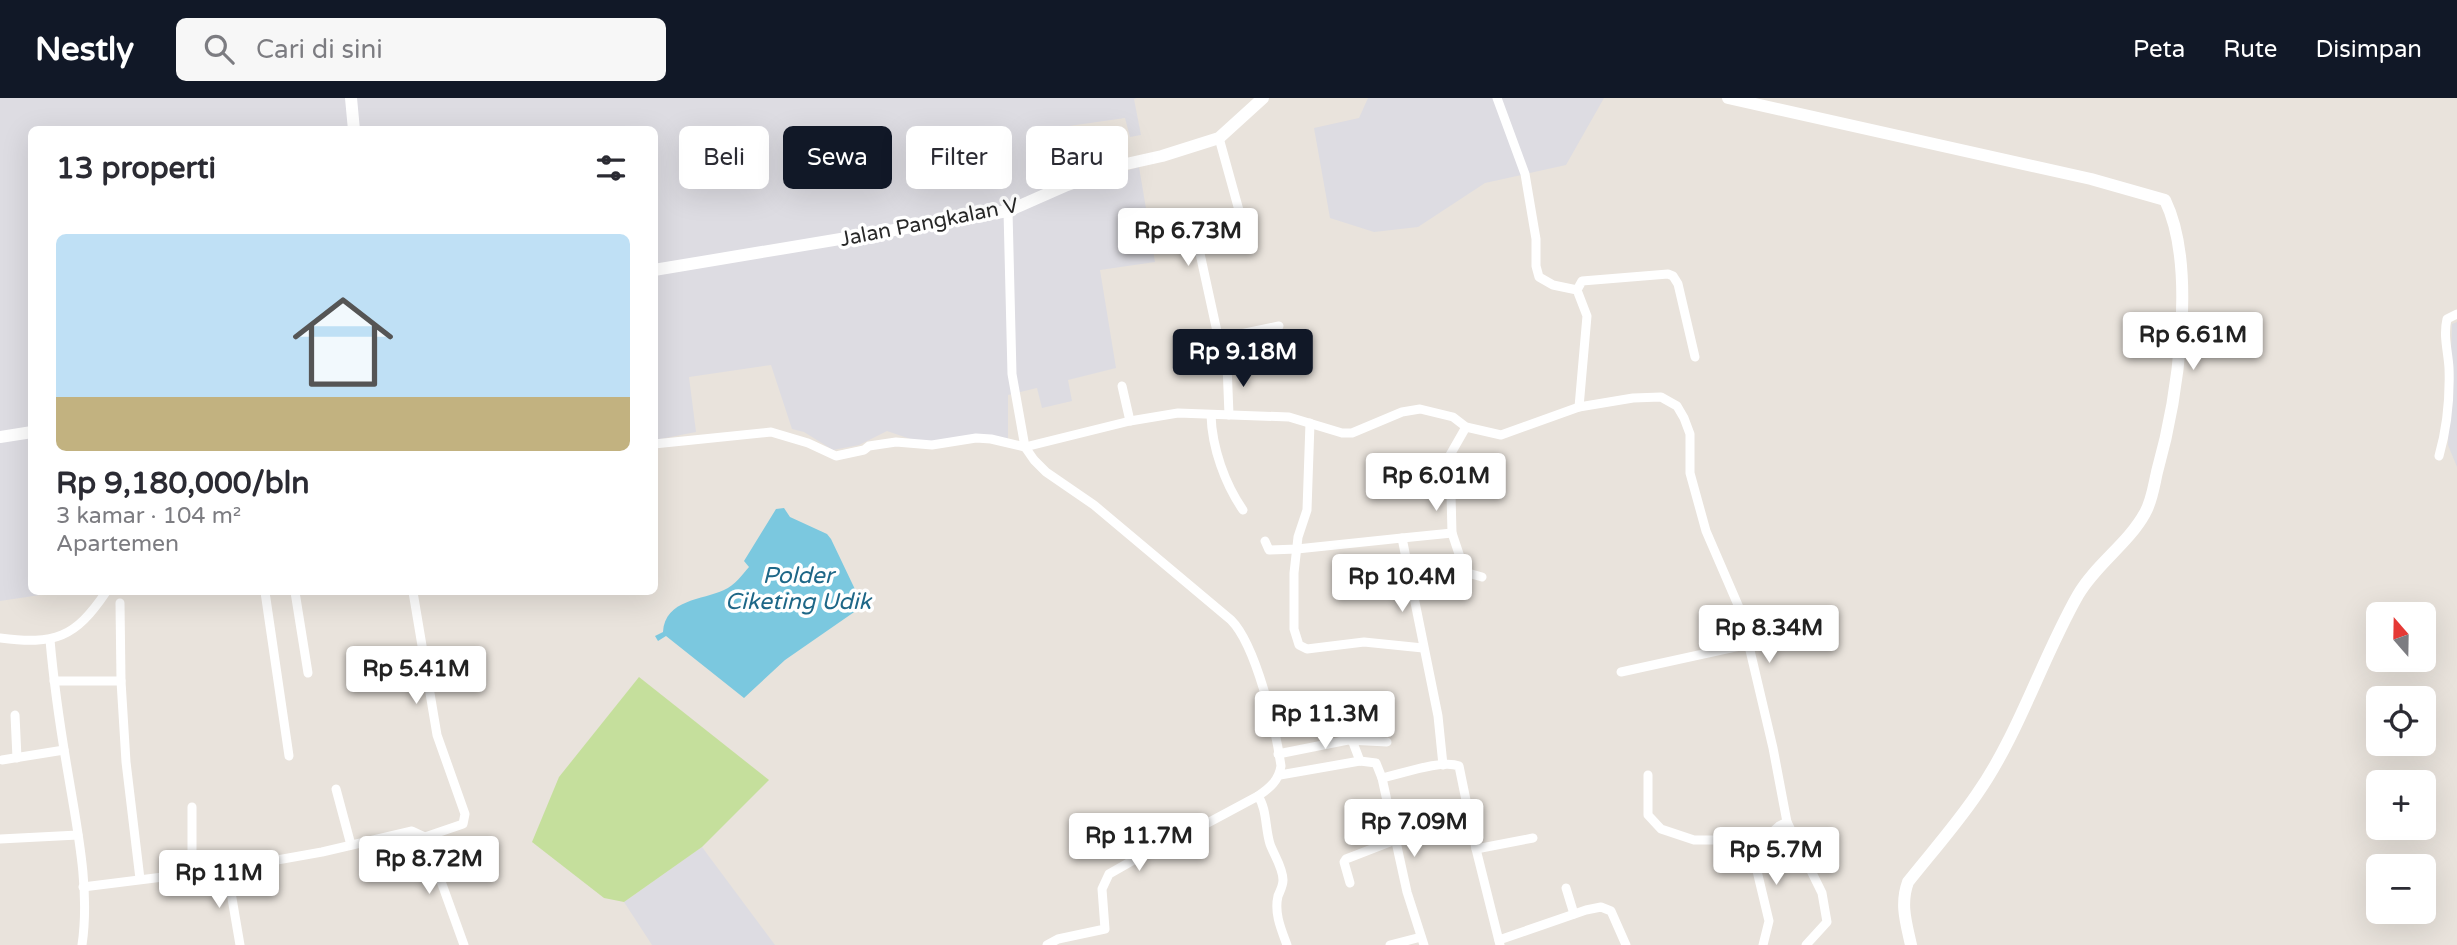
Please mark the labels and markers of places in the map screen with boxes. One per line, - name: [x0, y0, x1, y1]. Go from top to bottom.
- pin: Rp 6.73M: [1116, 208, 1260, 268]
- pin: Rp 6.61M: [2121, 313, 2265, 372]
- pin: Rp 9.18M: [1171, 330, 1315, 389]
- pin: Rp 6.01M: [1364, 454, 1508, 513]
- pin: Rp 10.4M: [1330, 554, 1474, 614]
- pin: Rp 8.34M: [1697, 606, 1841, 665]
- pin: Rp 5.41M: [344, 646, 488, 706]
- pin: Rp 11.3M: [1253, 692, 1397, 751]
- pin: Rp 7.09M: [1342, 800, 1486, 859]
- pin: Rp 11.7M: [1067, 814, 1211, 873]
- pin: Rp 5.7M: [1711, 828, 1841, 887]
- pin: Rp 8.72M: [357, 836, 501, 896]
- pin: Rp 11M: [162, 850, 276, 910]

